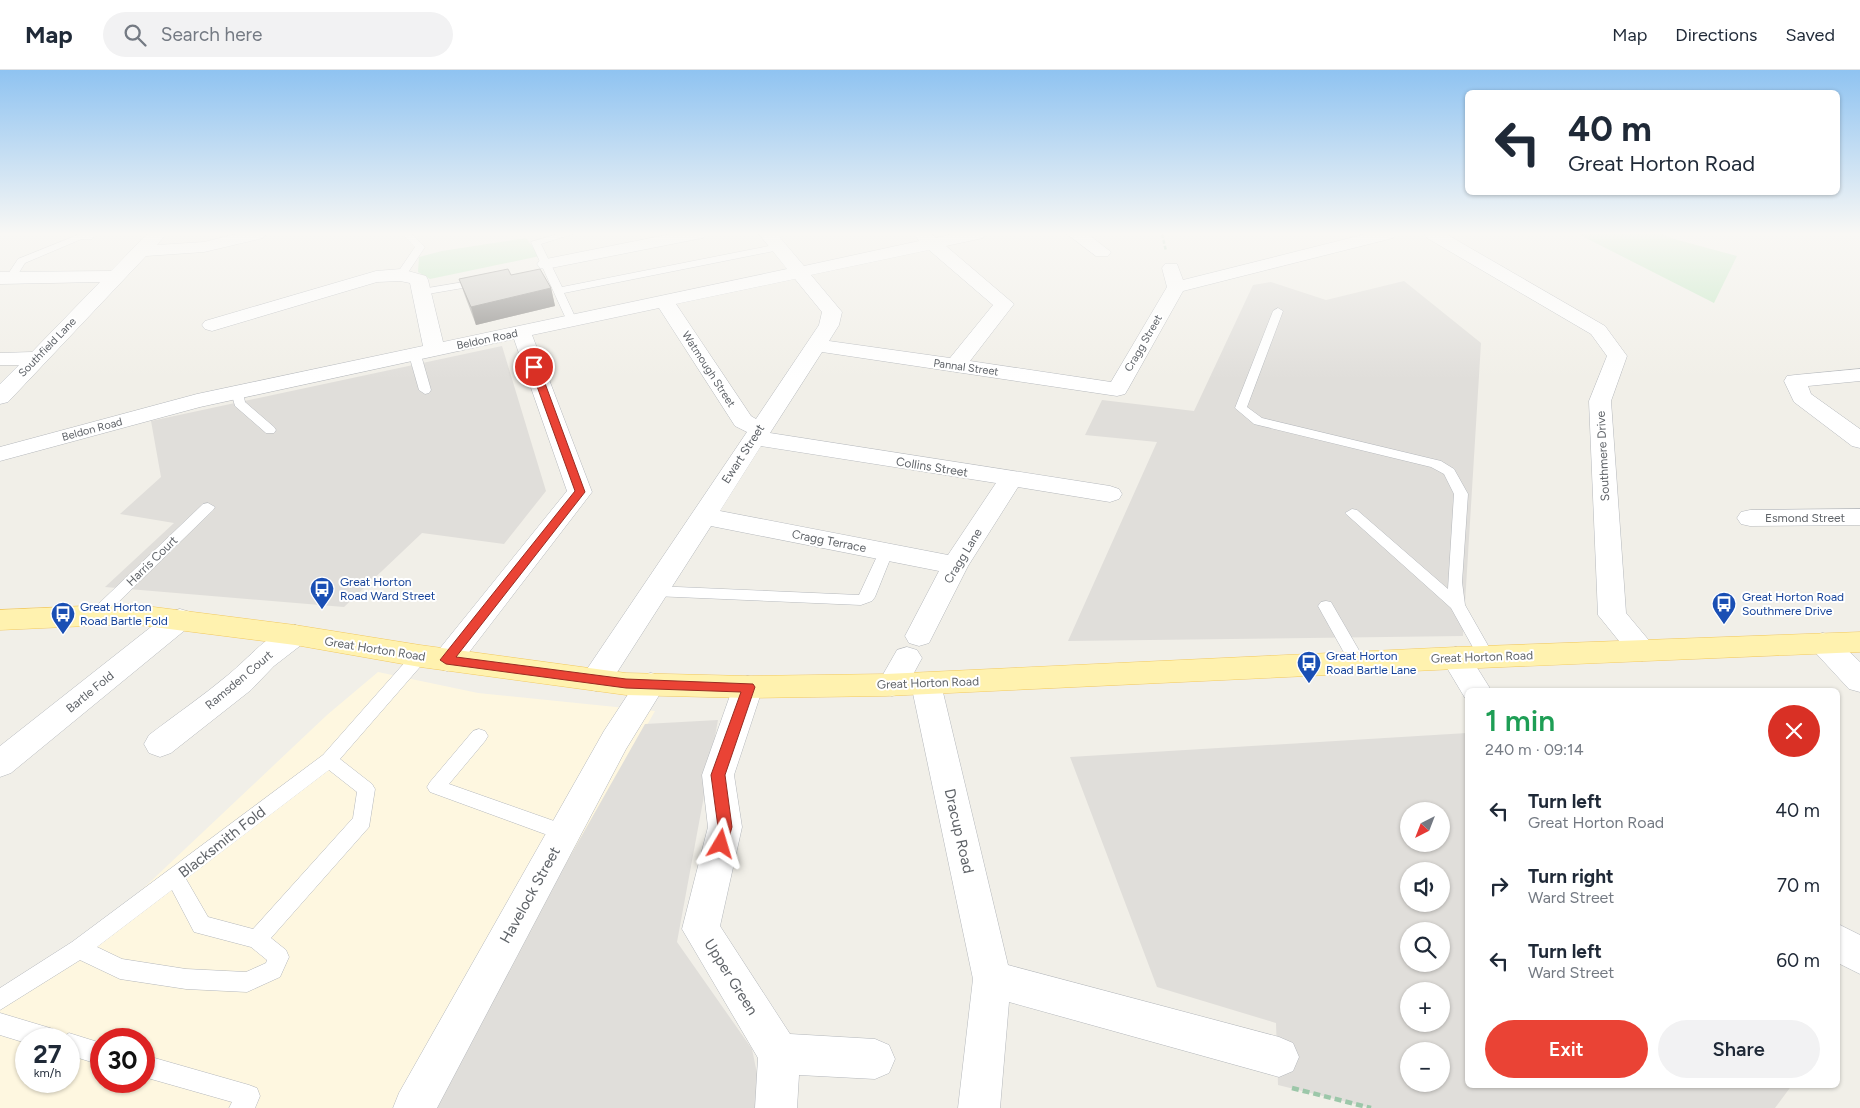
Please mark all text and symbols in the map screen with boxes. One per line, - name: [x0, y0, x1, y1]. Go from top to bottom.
- search box: [103, 12, 453, 57]
- text: Map: [25, 20, 73, 49]
- icon: search: [121, 21, 149, 49]
- text: Search here: [161, 23, 262, 46]
- text: Map: [1612, 24, 1647, 46]
- text: Directions: [1675, 24, 1757, 46]
- text: Saved: [1785, 24, 1835, 46]
- text: 40 m: [1568, 108, 1652, 150]
- icon: left: [1485, 110, 1550, 175]
- text: Great Horton Road: [1568, 150, 1755, 177]
- street label: Cragg Street: [1122, 312, 1165, 374]
- street label: Southfield Lane: [16, 315, 79, 380]
- street label: Beldon Road: [455, 327, 519, 352]
- street label: Watmough Street: [679, 329, 738, 410]
- pin: [513, 346, 555, 388]
- icon: arrive: [520, 353, 548, 381]
- street label: Pannal Street: [932, 356, 999, 379]
- street label: Southmere Drive: [1594, 410, 1612, 501]
- street label: Beldon Road: [60, 415, 124, 444]
- street label: Ewart Street: [719, 421, 768, 486]
- street label: Collins Street: [895, 454, 969, 480]
- street label: Esmond Street: [1765, 511, 1846, 525]
- street label: Cragg Lane: [941, 526, 985, 586]
- street label: Cragg Terrace: [791, 527, 868, 555]
- street label: Harris Court: [124, 533, 181, 589]
- place label: Great Horton Road Ward Street: [340, 575, 436, 603]
- bus stop icon: Great Horton Road Ward Street: [309, 576, 335, 610]
- place label: Great Horton Road Southmere Drive: [1742, 590, 1844, 618]
- bus stop icon: Great Horton Road Southmere Drive: [1711, 591, 1737, 625]
- place label: Great Horton Road Bartle Fold: [80, 600, 168, 628]
- bus stop icon: Great Horton Road Bartle Fold: [50, 601, 76, 635]
- street label: Great Horton Road: [323, 634, 427, 664]
- street label: Ramsden Court: [202, 647, 276, 712]
- street label: Great Horton Road: [1431, 648, 1533, 666]
- place label: Great Horton Road Bartle Lane: [1326, 649, 1417, 677]
- bus stop icon: Great Horton Road Bartle Lane: [1296, 650, 1322, 684]
- street label: Bartle Fold: [63, 669, 117, 715]
- street label: Great Horton Road: [877, 674, 979, 692]
- text: 1 min: [1485, 702, 1555, 739]
- button: close: [1768, 705, 1820, 757]
- text: 240 m · 09:14: [1485, 740, 1584, 759]
- street label: Dracup Road: [940, 787, 978, 875]
- text: Turn left: [1528, 790, 1602, 813]
- icon: left: [1485, 797, 1513, 825]
- text: 40 m: [1775, 799, 1820, 822]
- street label: Blacksmith Fold: [175, 802, 269, 882]
- north arrow: [1400, 802, 1450, 852]
- map controls: [1400, 802, 1450, 1092]
- text: Great Horton Road: [1528, 813, 1664, 832]
- position arrow: [694, 817, 746, 869]
- street label: Havelock Street: [496, 843, 564, 946]
- button: sound: [1400, 862, 1450, 912]
- text: Turn right: [1528, 865, 1614, 888]
- icon: right: [1485, 872, 1513, 900]
- text: 70 m: [1777, 874, 1820, 897]
- text: Ward Street: [1528, 888, 1614, 907]
- button: search: [1400, 922, 1450, 972]
- street label: Upper Green: [700, 936, 762, 1018]
- text: Turn left: [1528, 940, 1602, 963]
- icon: left: [1485, 947, 1513, 975]
- text: 60 m: [1776, 949, 1820, 972]
- text: Ward Street: [1528, 963, 1614, 982]
- button: +: [1400, 982, 1450, 1032]
- button: Exit: [1485, 1020, 1648, 1078]
- button: Share: [1658, 1020, 1820, 1078]
- speed limit sign: 30: [90, 1028, 155, 1093]
- text: 27: [33, 1039, 62, 1069]
- button: −: [1400, 1042, 1450, 1092]
- text: km/h: [34, 1066, 61, 1080]

